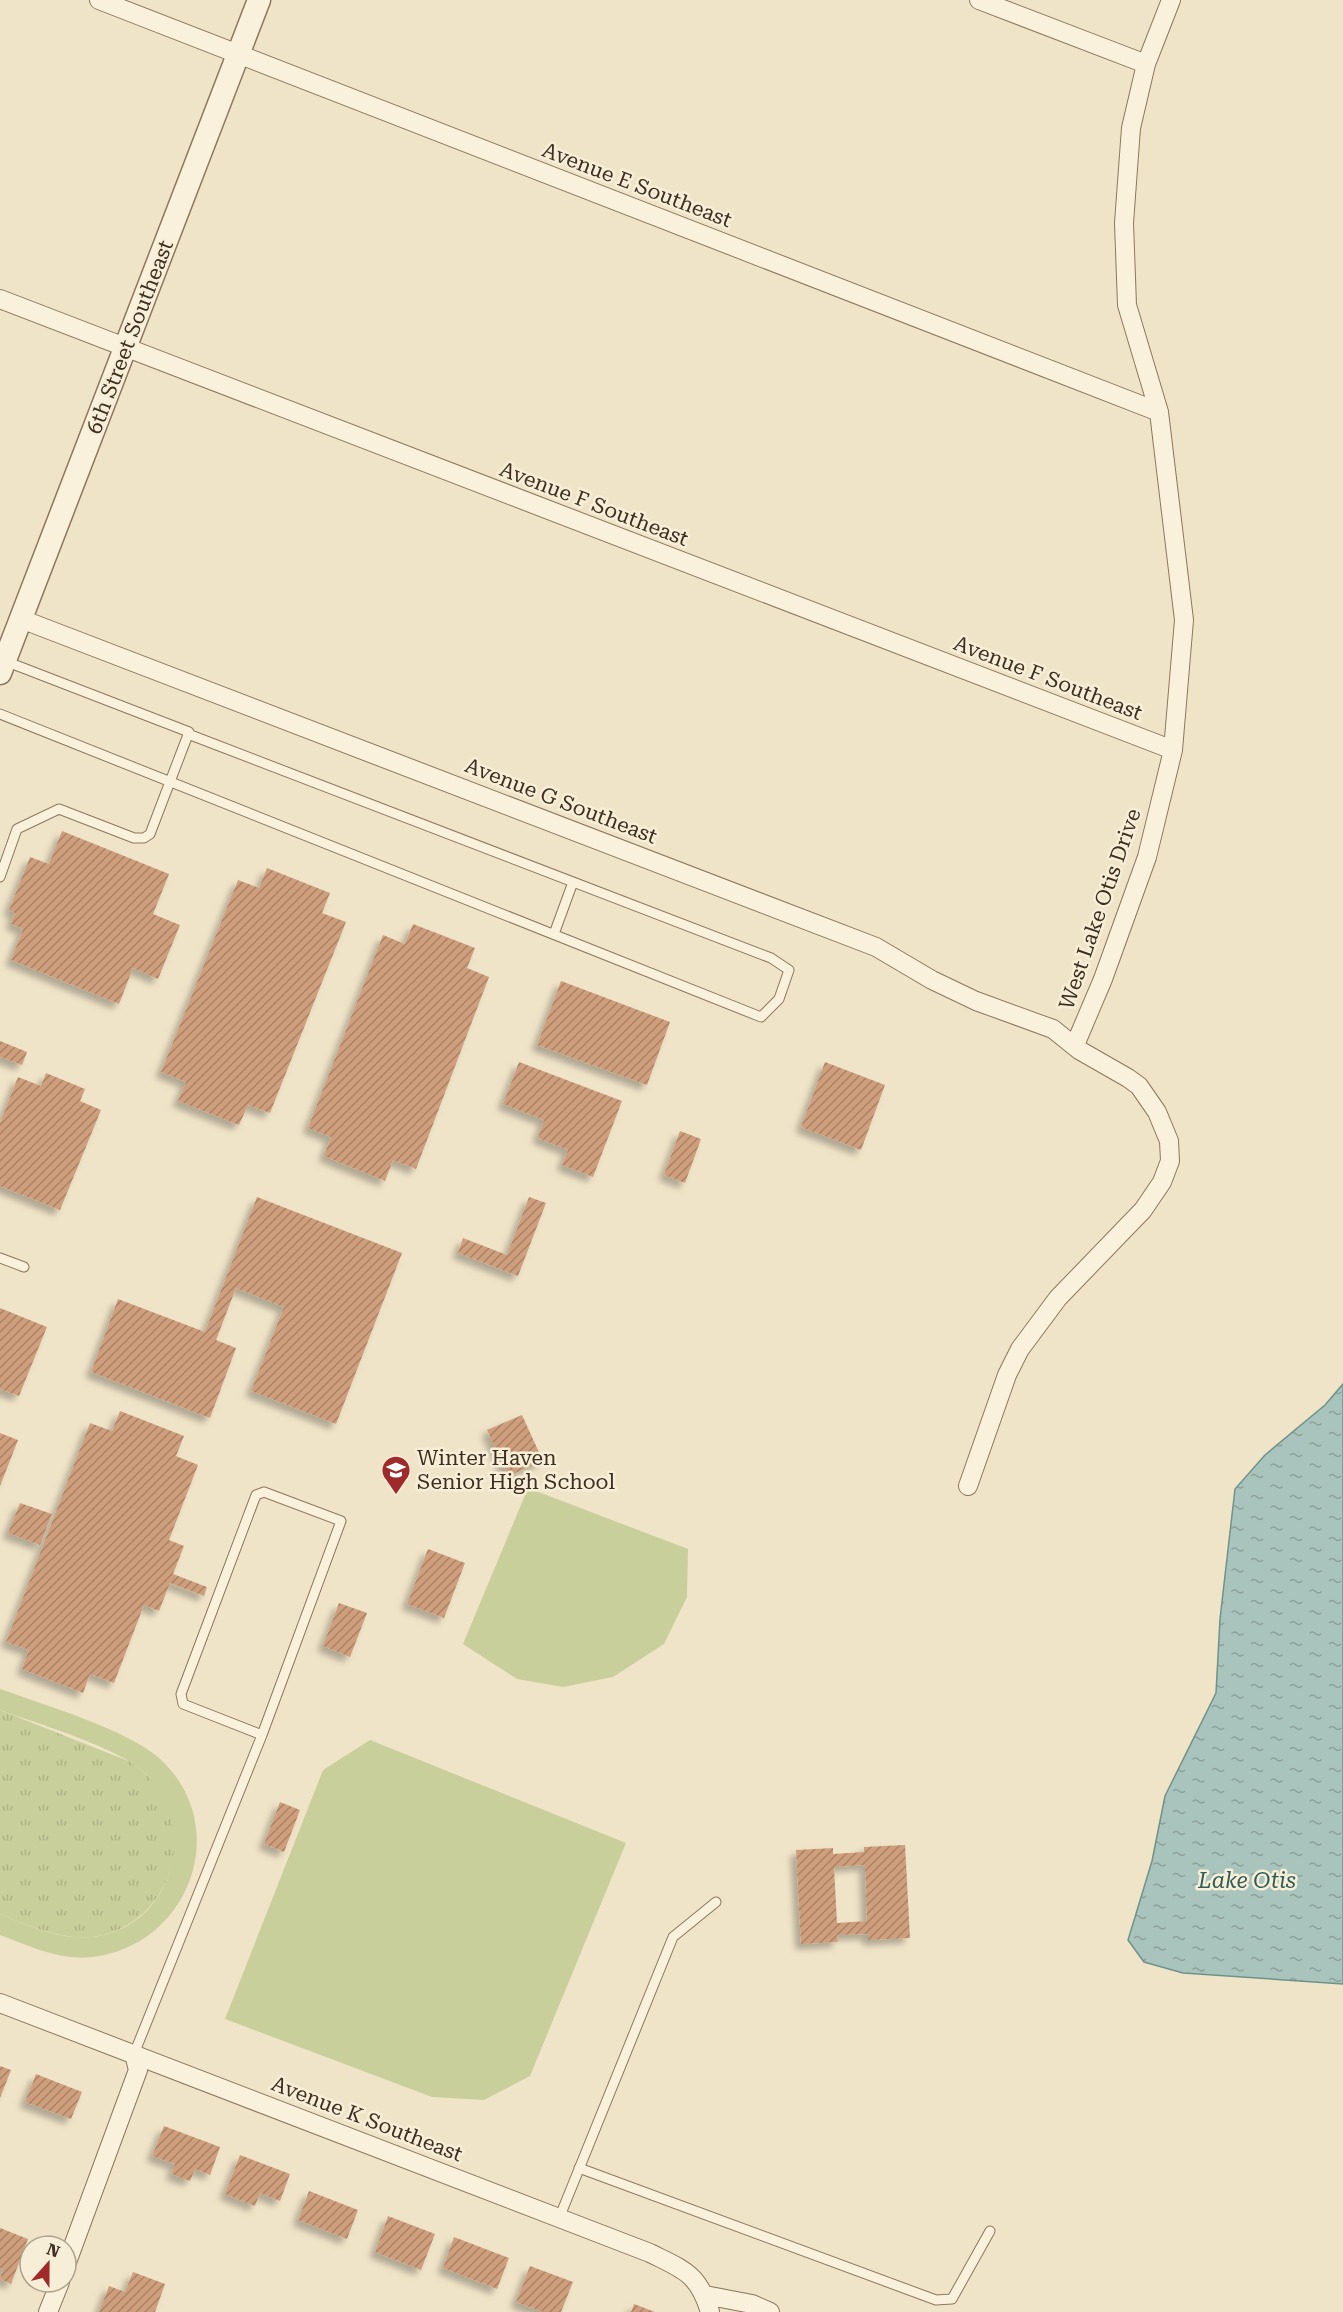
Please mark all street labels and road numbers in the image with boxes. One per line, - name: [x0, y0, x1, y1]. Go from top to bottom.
- street label: Avenue E Southeast: [539, 138, 735, 232]
- street label: 6th Street Southeast: [82, 237, 178, 437]
- street label: Avenue F Southeast: [496, 457, 692, 551]
- street label: Avenue F Southeast: [950, 631, 1146, 725]
- street label: Avenue G Southeast: [462, 753, 660, 849]
- street label: West Lake Otis Drive: [1054, 805, 1146, 1013]
- street label: Avenue K Southeast: [268, 2071, 466, 2167]

